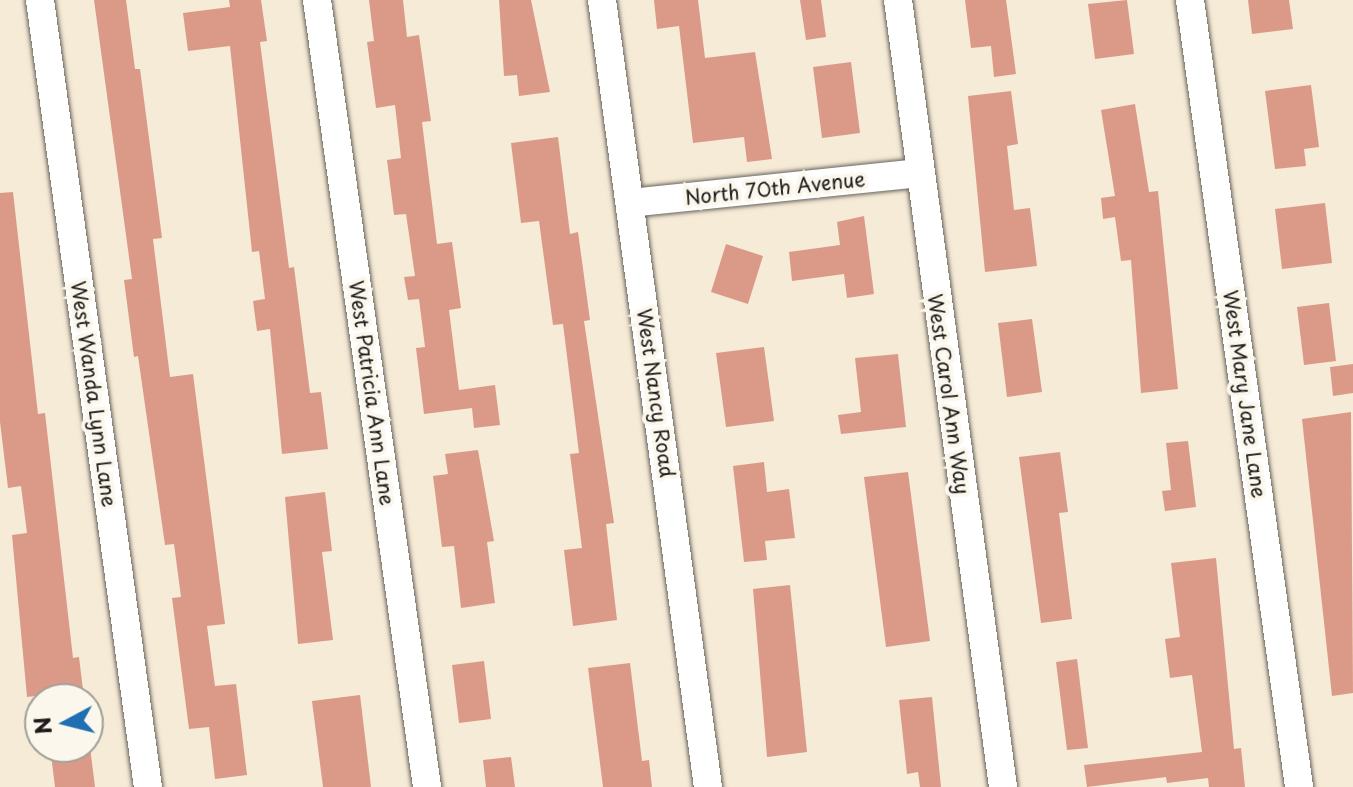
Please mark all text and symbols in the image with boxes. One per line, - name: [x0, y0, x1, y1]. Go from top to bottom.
- street label: North 70th Avenue: [683, 167, 867, 209]
- street label: West Patricia Ann Lane: [344, 279, 400, 507]
- street label: West Wanda Lynn Lane: [66, 280, 122, 508]
- street label: West Mary Jane Lane: [1218, 288, 1272, 500]
- street label: West Carol Ann Way: [923, 293, 975, 495]
- street label: West Nancy Road: [632, 307, 680, 479]
- north arrow: [24, 683, 104, 763]
- text: N: [24, 715, 59, 736]

